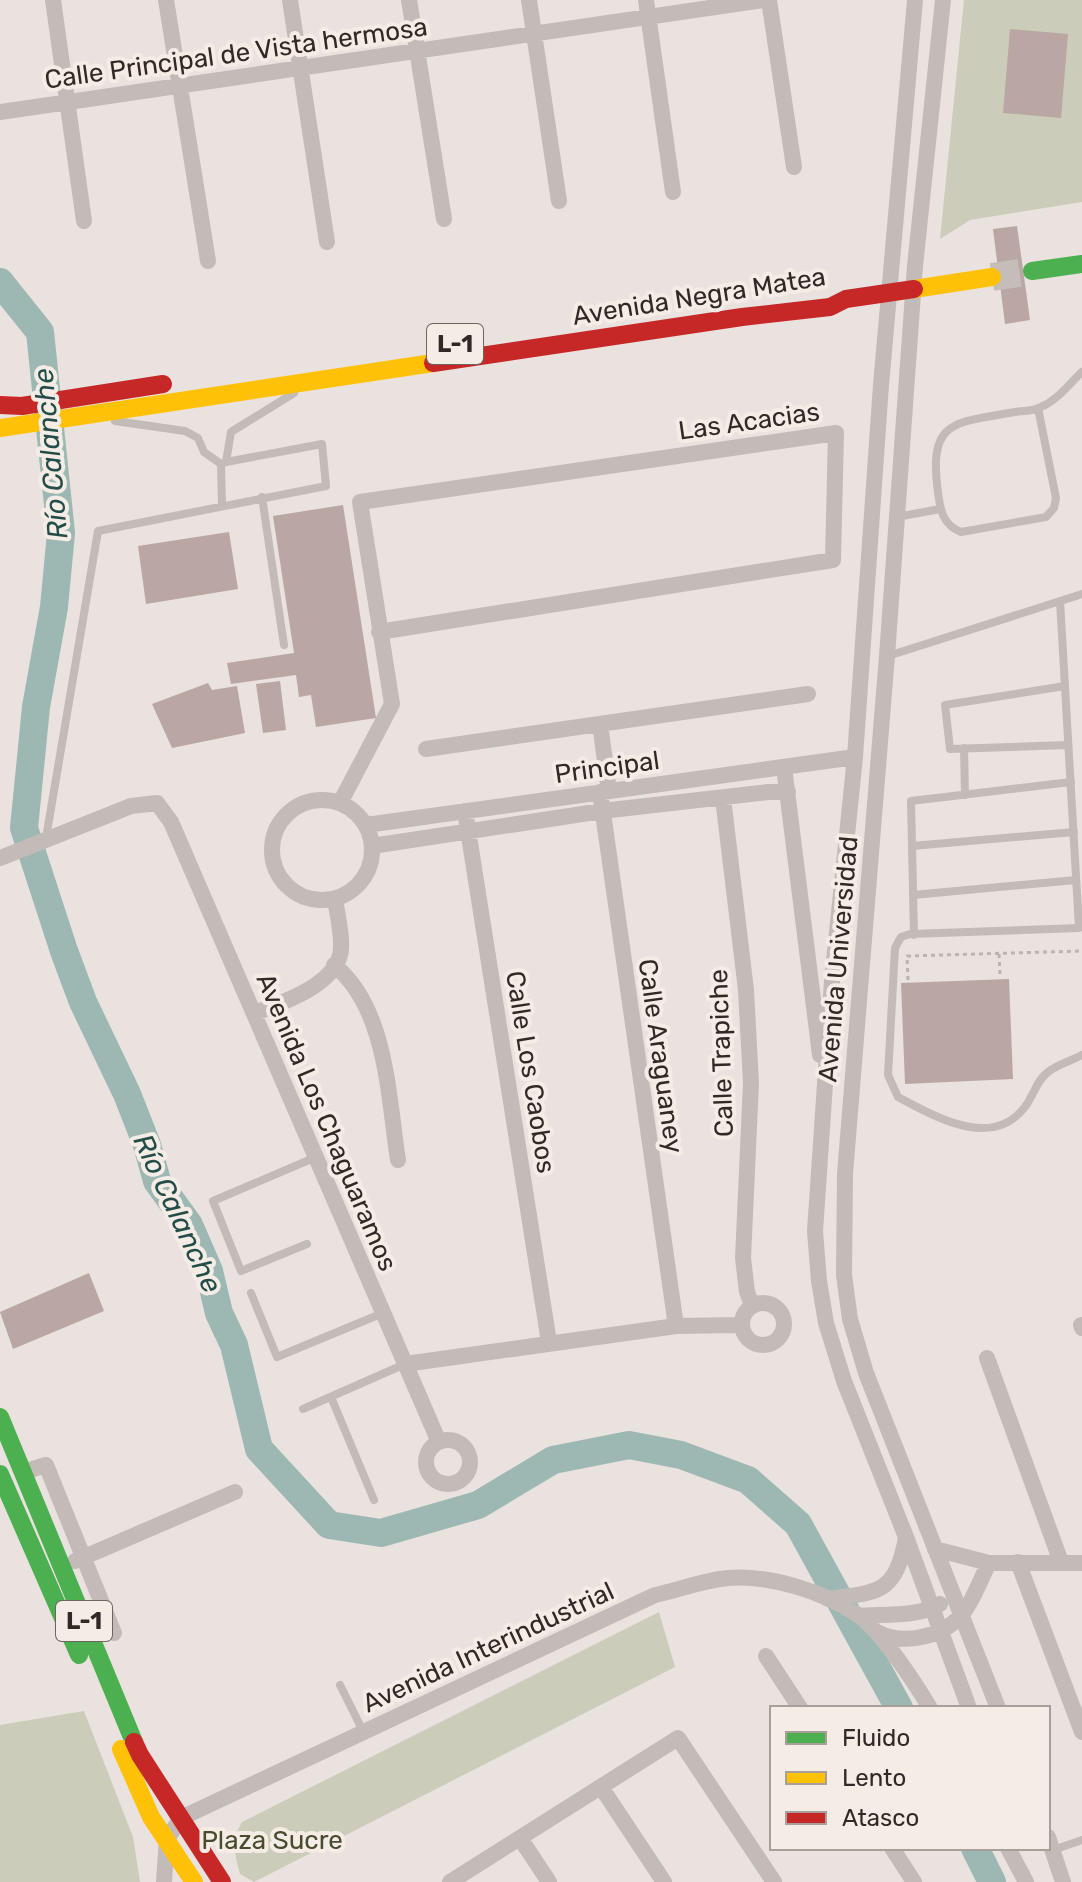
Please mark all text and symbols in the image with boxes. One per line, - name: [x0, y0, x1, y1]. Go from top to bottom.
- street label: Calle Principal de Vista hermosa: [43, 11, 429, 96]
- street label: Avenida Negra Matea: [570, 261, 828, 332]
- road number: L-1: [427, 324, 483, 364]
- water label: Río Calanche: [27, 367, 74, 541]
- street label: Las Acacias: [677, 396, 822, 447]
- street label: Principal: [553, 745, 661, 790]
- street label: Avenida Universidad: [812, 835, 865, 1083]
- street label: Calle Araguaney: [632, 957, 689, 1155]
- street label: Calle Trapiche: [703, 968, 740, 1138]
- street label: Avenida Los Chaguaramos: [250, 969, 403, 1276]
- street label: Calle Los Caobos: [499, 969, 562, 1175]
- water label: Río Calanche: [126, 1129, 229, 1298]
- street label: Avenida Interindustrial: [357, 1576, 619, 1719]
- road number: L-1: [56, 1601, 112, 1641]
- legend: [770, 1706, 1050, 1850]
- text: Fluido: [842, 1724, 910, 1752]
- text: Lento: [842, 1764, 906, 1792]
- text: Atasco: [842, 1804, 919, 1832]
- park label: Plaza Sucre: [201, 1825, 343, 1856]

